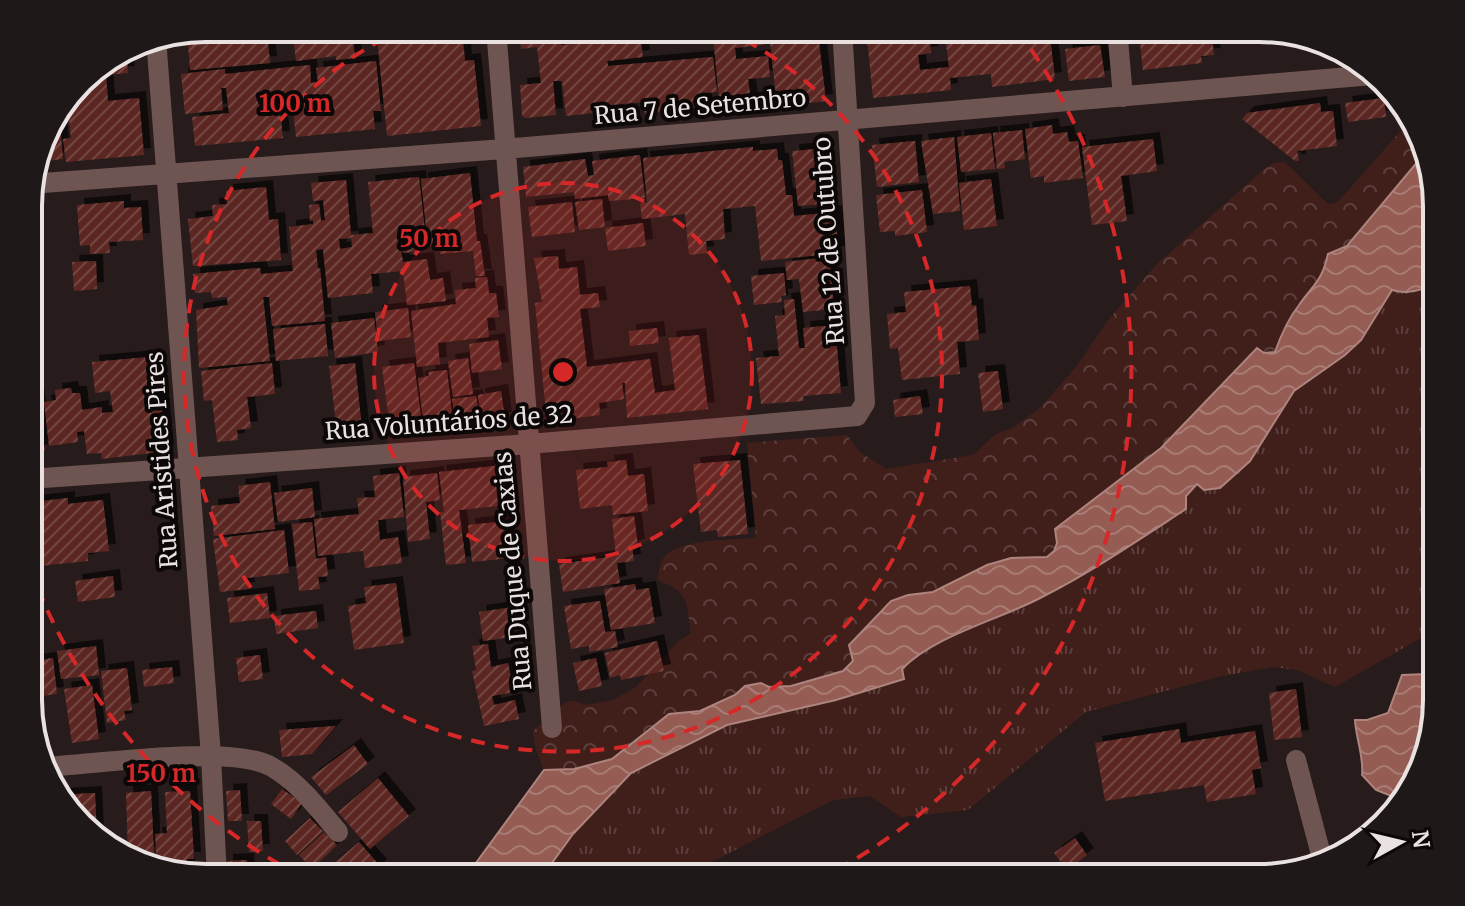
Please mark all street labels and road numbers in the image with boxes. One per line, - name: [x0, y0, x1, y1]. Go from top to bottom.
- street label: Rua 7 de Setembro: [593, 82, 807, 131]
- street label: Rua 12 de Outubro: [806, 136, 851, 346]
- street label: Rua Aristides Pires: [138, 351, 185, 569]
- street label: Rua Voluntários de 32: [324, 398, 574, 447]
- street label: Rua Duque de Caxias: [487, 451, 538, 692]

